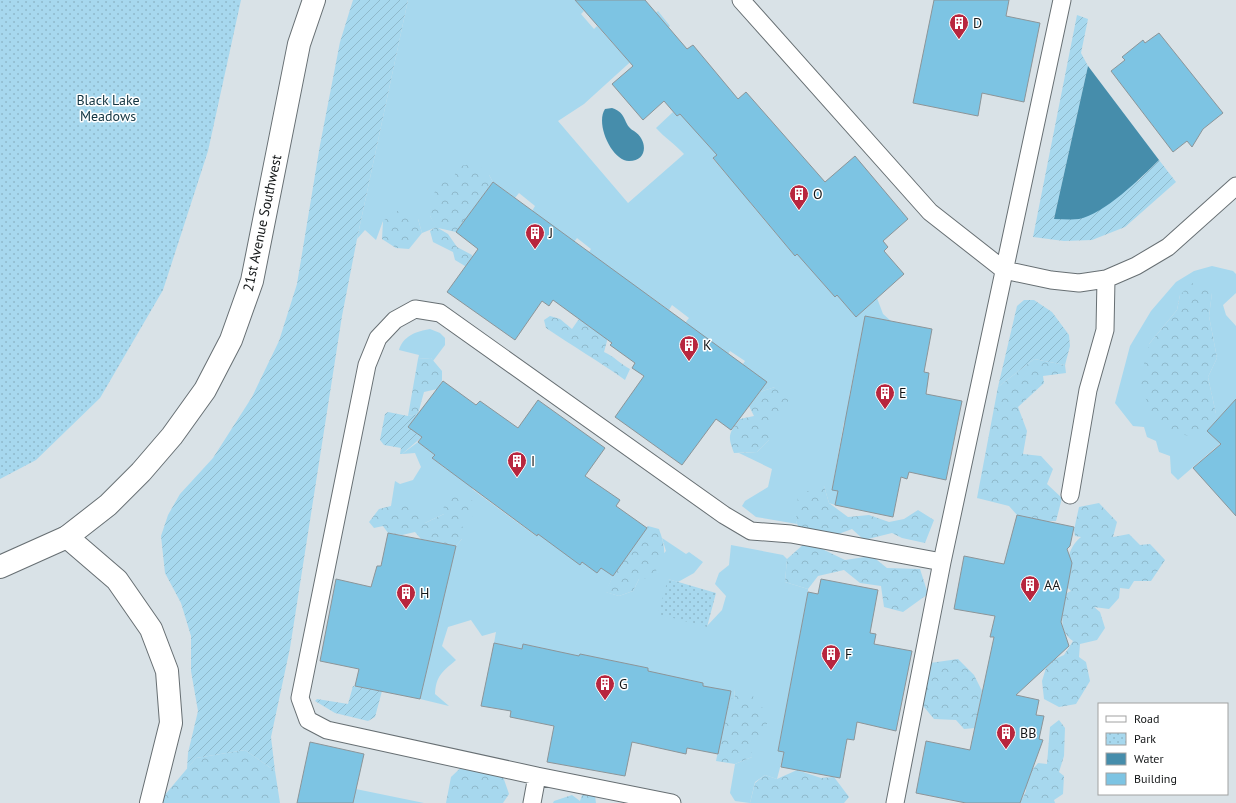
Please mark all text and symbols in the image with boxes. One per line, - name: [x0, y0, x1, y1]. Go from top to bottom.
- building icon: D: [948, 12, 970, 40]
- place label: D: [973, 14, 982, 32]
- park label: Black Lake Meadows: [76, 91, 140, 125]
- street label: 21st Avenue Southwest: [239, 153, 285, 293]
- building icon: O: [788, 183, 810, 211]
- place label: O: [813, 185, 823, 203]
- building icon: J: [524, 222, 546, 250]
- place label: J: [548, 224, 553, 242]
- building icon: K: [678, 334, 700, 362]
- place label: K: [703, 336, 712, 354]
- building icon: E: [874, 382, 896, 410]
- place label: E: [899, 384, 907, 402]
- building icon: I: [506, 450, 528, 478]
- place label: I: [531, 452, 535, 470]
- building icon: AA: [1019, 574, 1041, 602]
- place label: AA: [1044, 576, 1061, 594]
- building icon: H: [395, 582, 417, 610]
- place label: H: [420, 584, 429, 602]
- building icon: F: [820, 643, 842, 671]
- place label: F: [845, 645, 852, 663]
- building icon: G: [594, 673, 616, 701]
- place label: G: [619, 675, 628, 693]
- legend: [1098, 703, 1228, 795]
- text: Road: [1134, 711, 1159, 726]
- building icon: BB: [995, 722, 1017, 750]
- place label: BB: [1020, 724, 1036, 742]
- text: Park: [1134, 731, 1156, 746]
- text: Water: [1134, 751, 1164, 766]
- text: Building: [1134, 771, 1177, 786]

